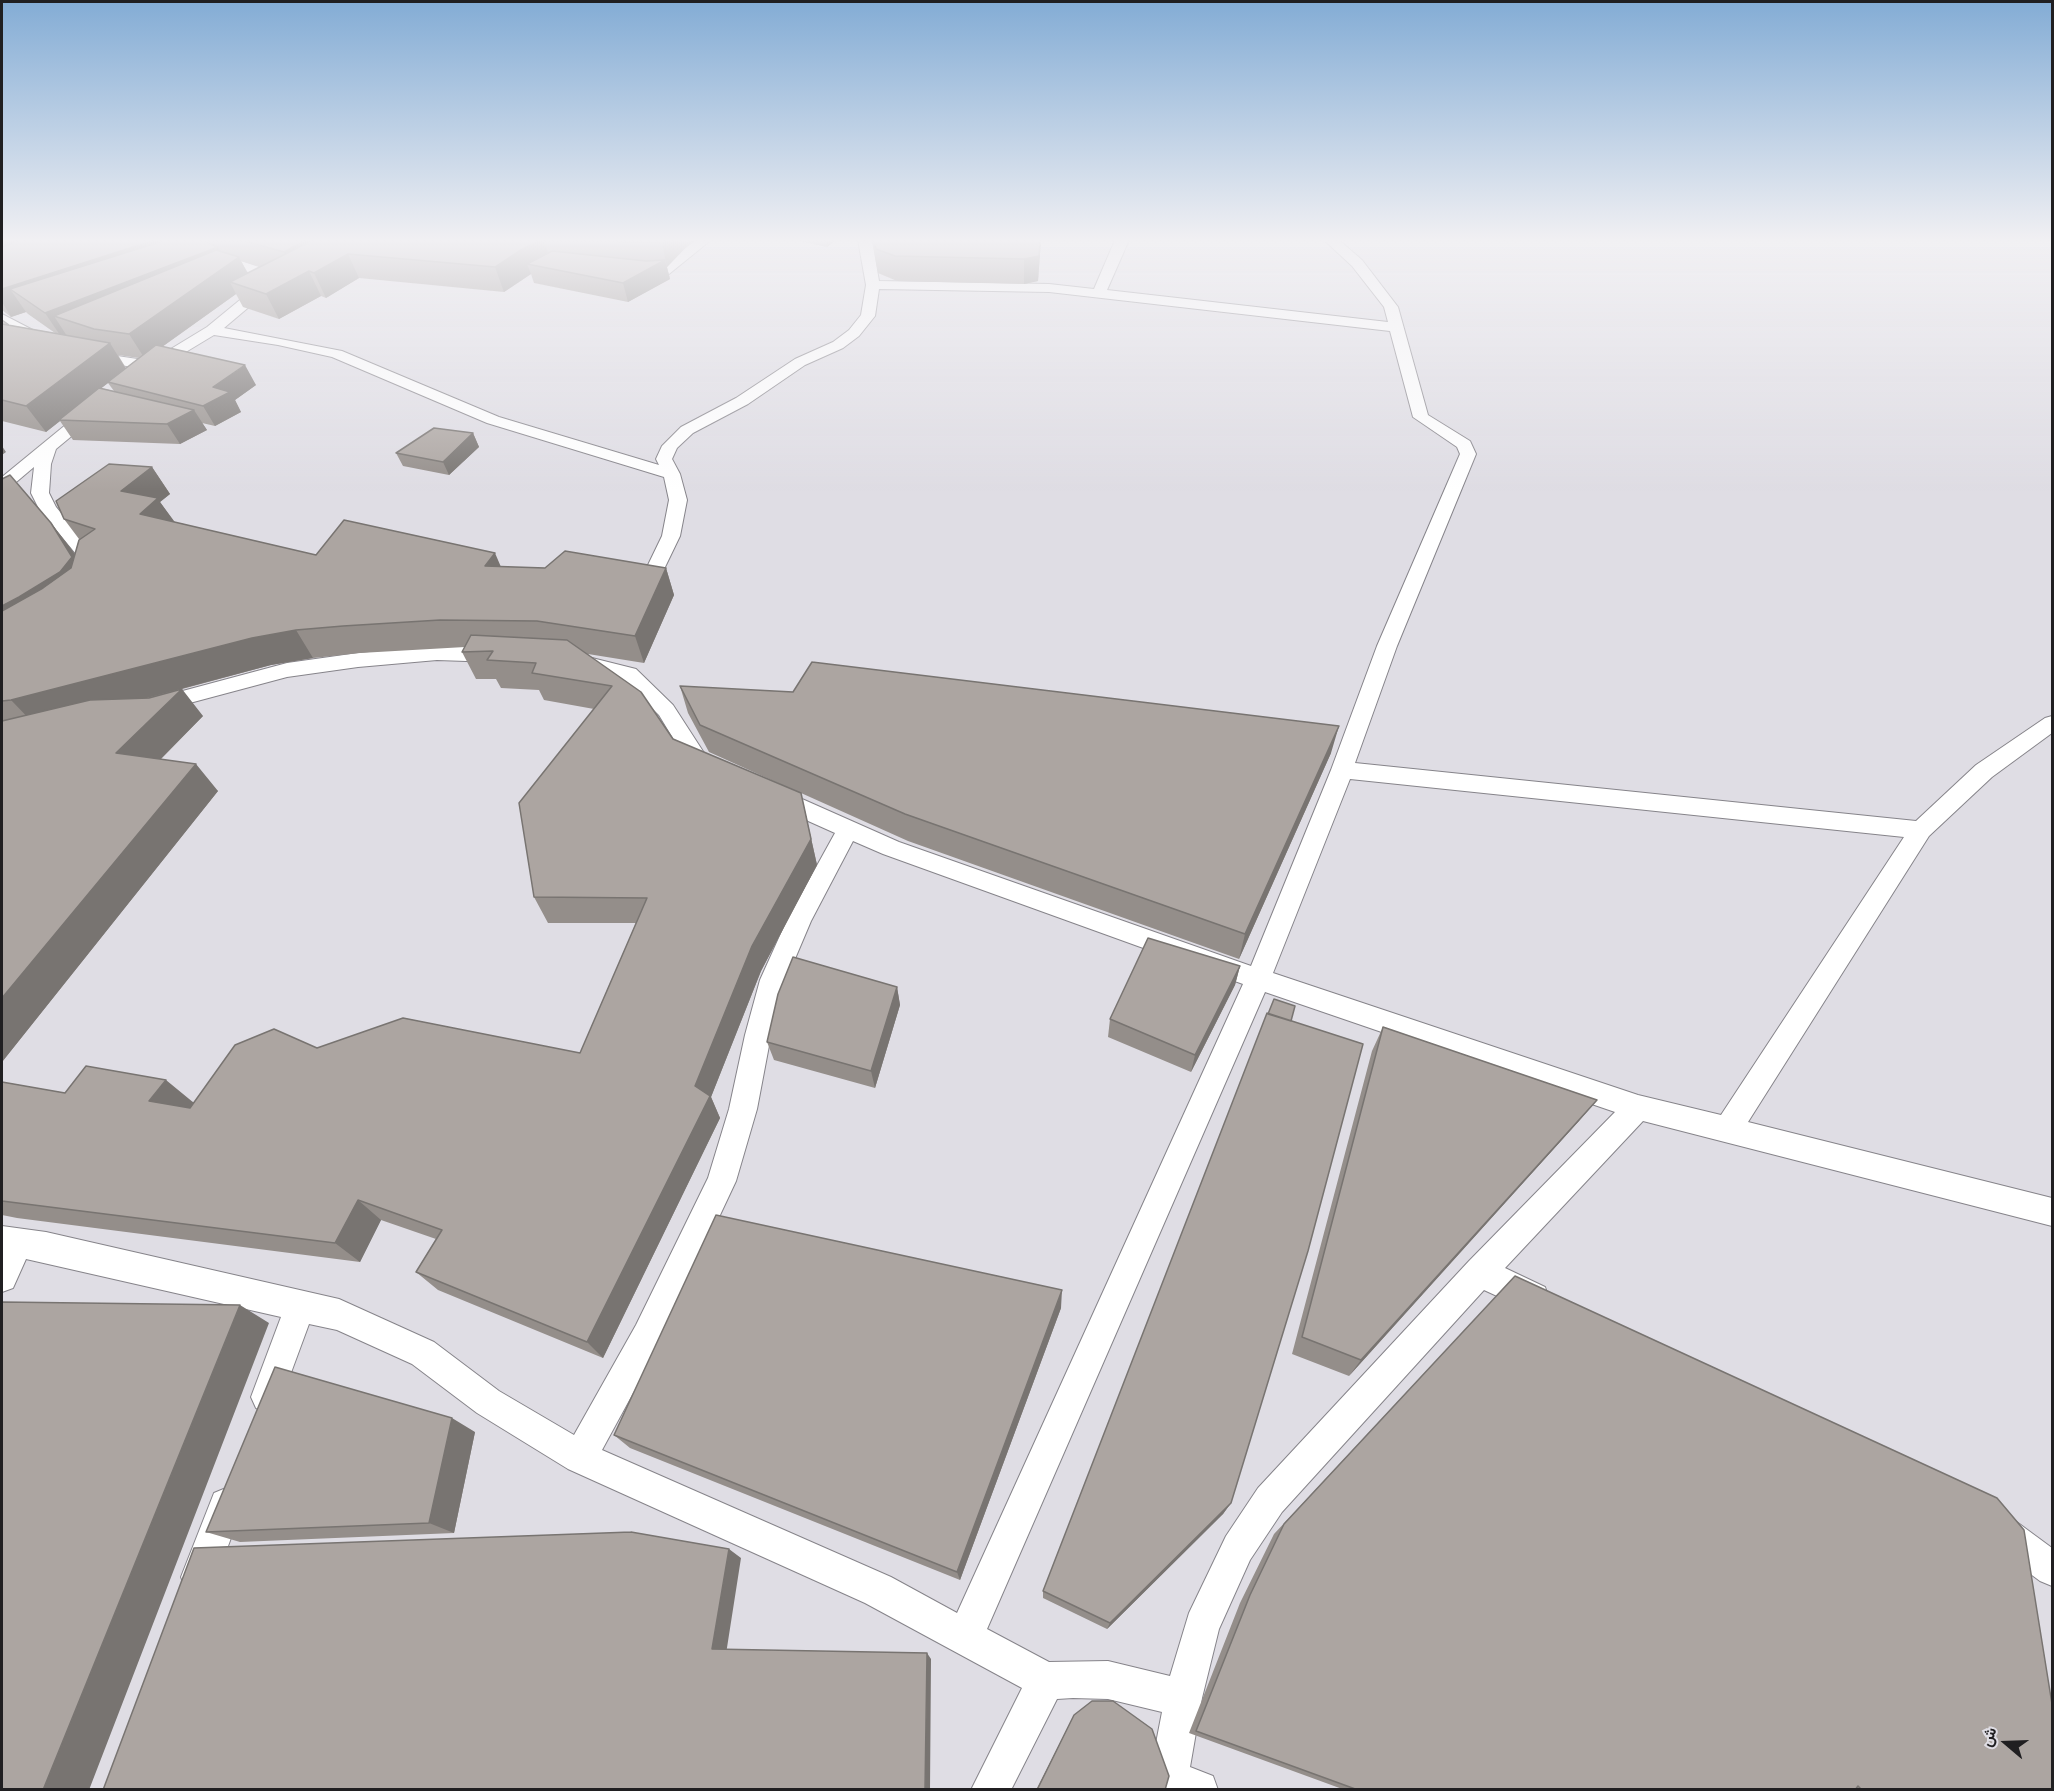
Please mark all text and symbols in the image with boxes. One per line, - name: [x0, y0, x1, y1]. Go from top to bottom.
- north arrow: [1976, 1713, 2036, 1773]
- text: ش: [1978, 1725, 2000, 1749]

